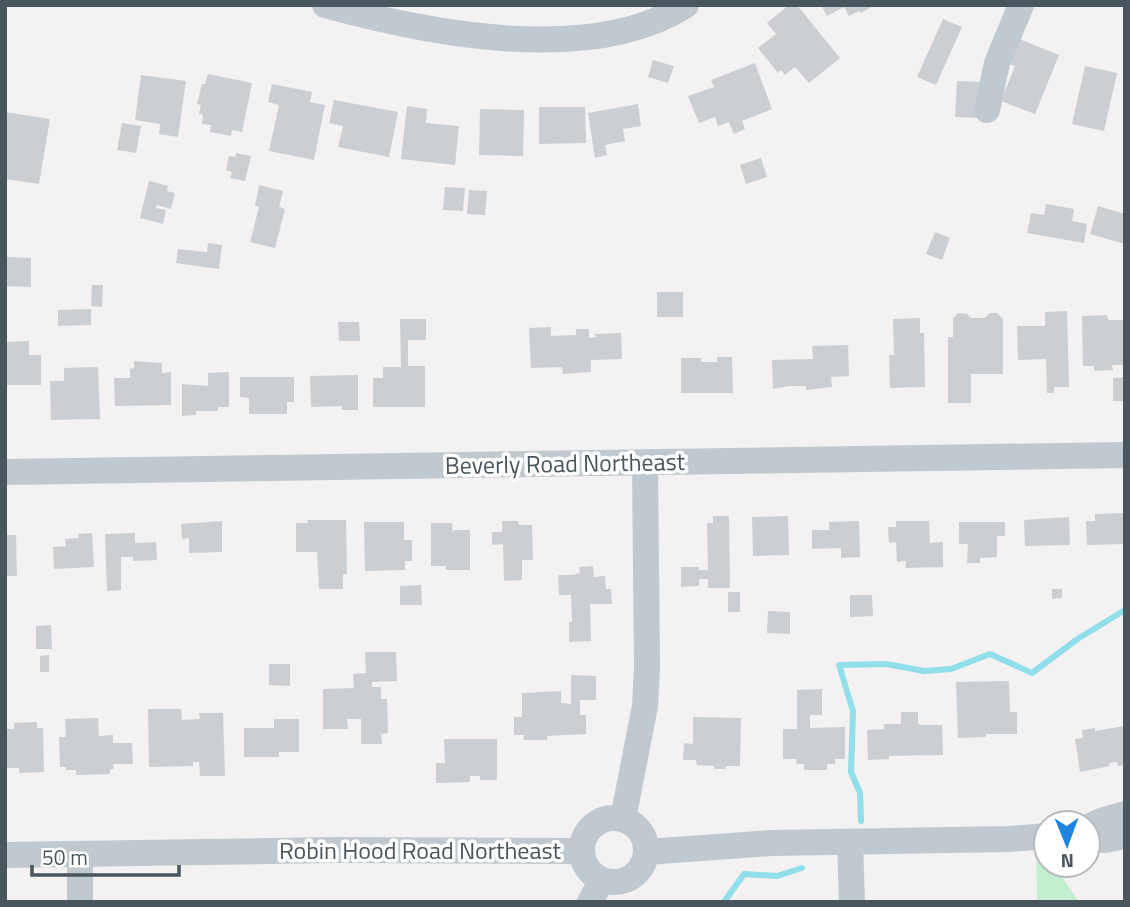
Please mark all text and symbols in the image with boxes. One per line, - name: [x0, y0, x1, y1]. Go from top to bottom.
- street label: Beverly Road Northeast: [445, 443, 686, 483]
- north arrow: [1032, 809, 1102, 879]
- street label: Robin Hood Road Northeast: [279, 832, 562, 868]
- scale bar: [32, 834, 178, 878]
- text: 50 m: [42, 841, 88, 873]
- text: N: [1060, 847, 1074, 876]

